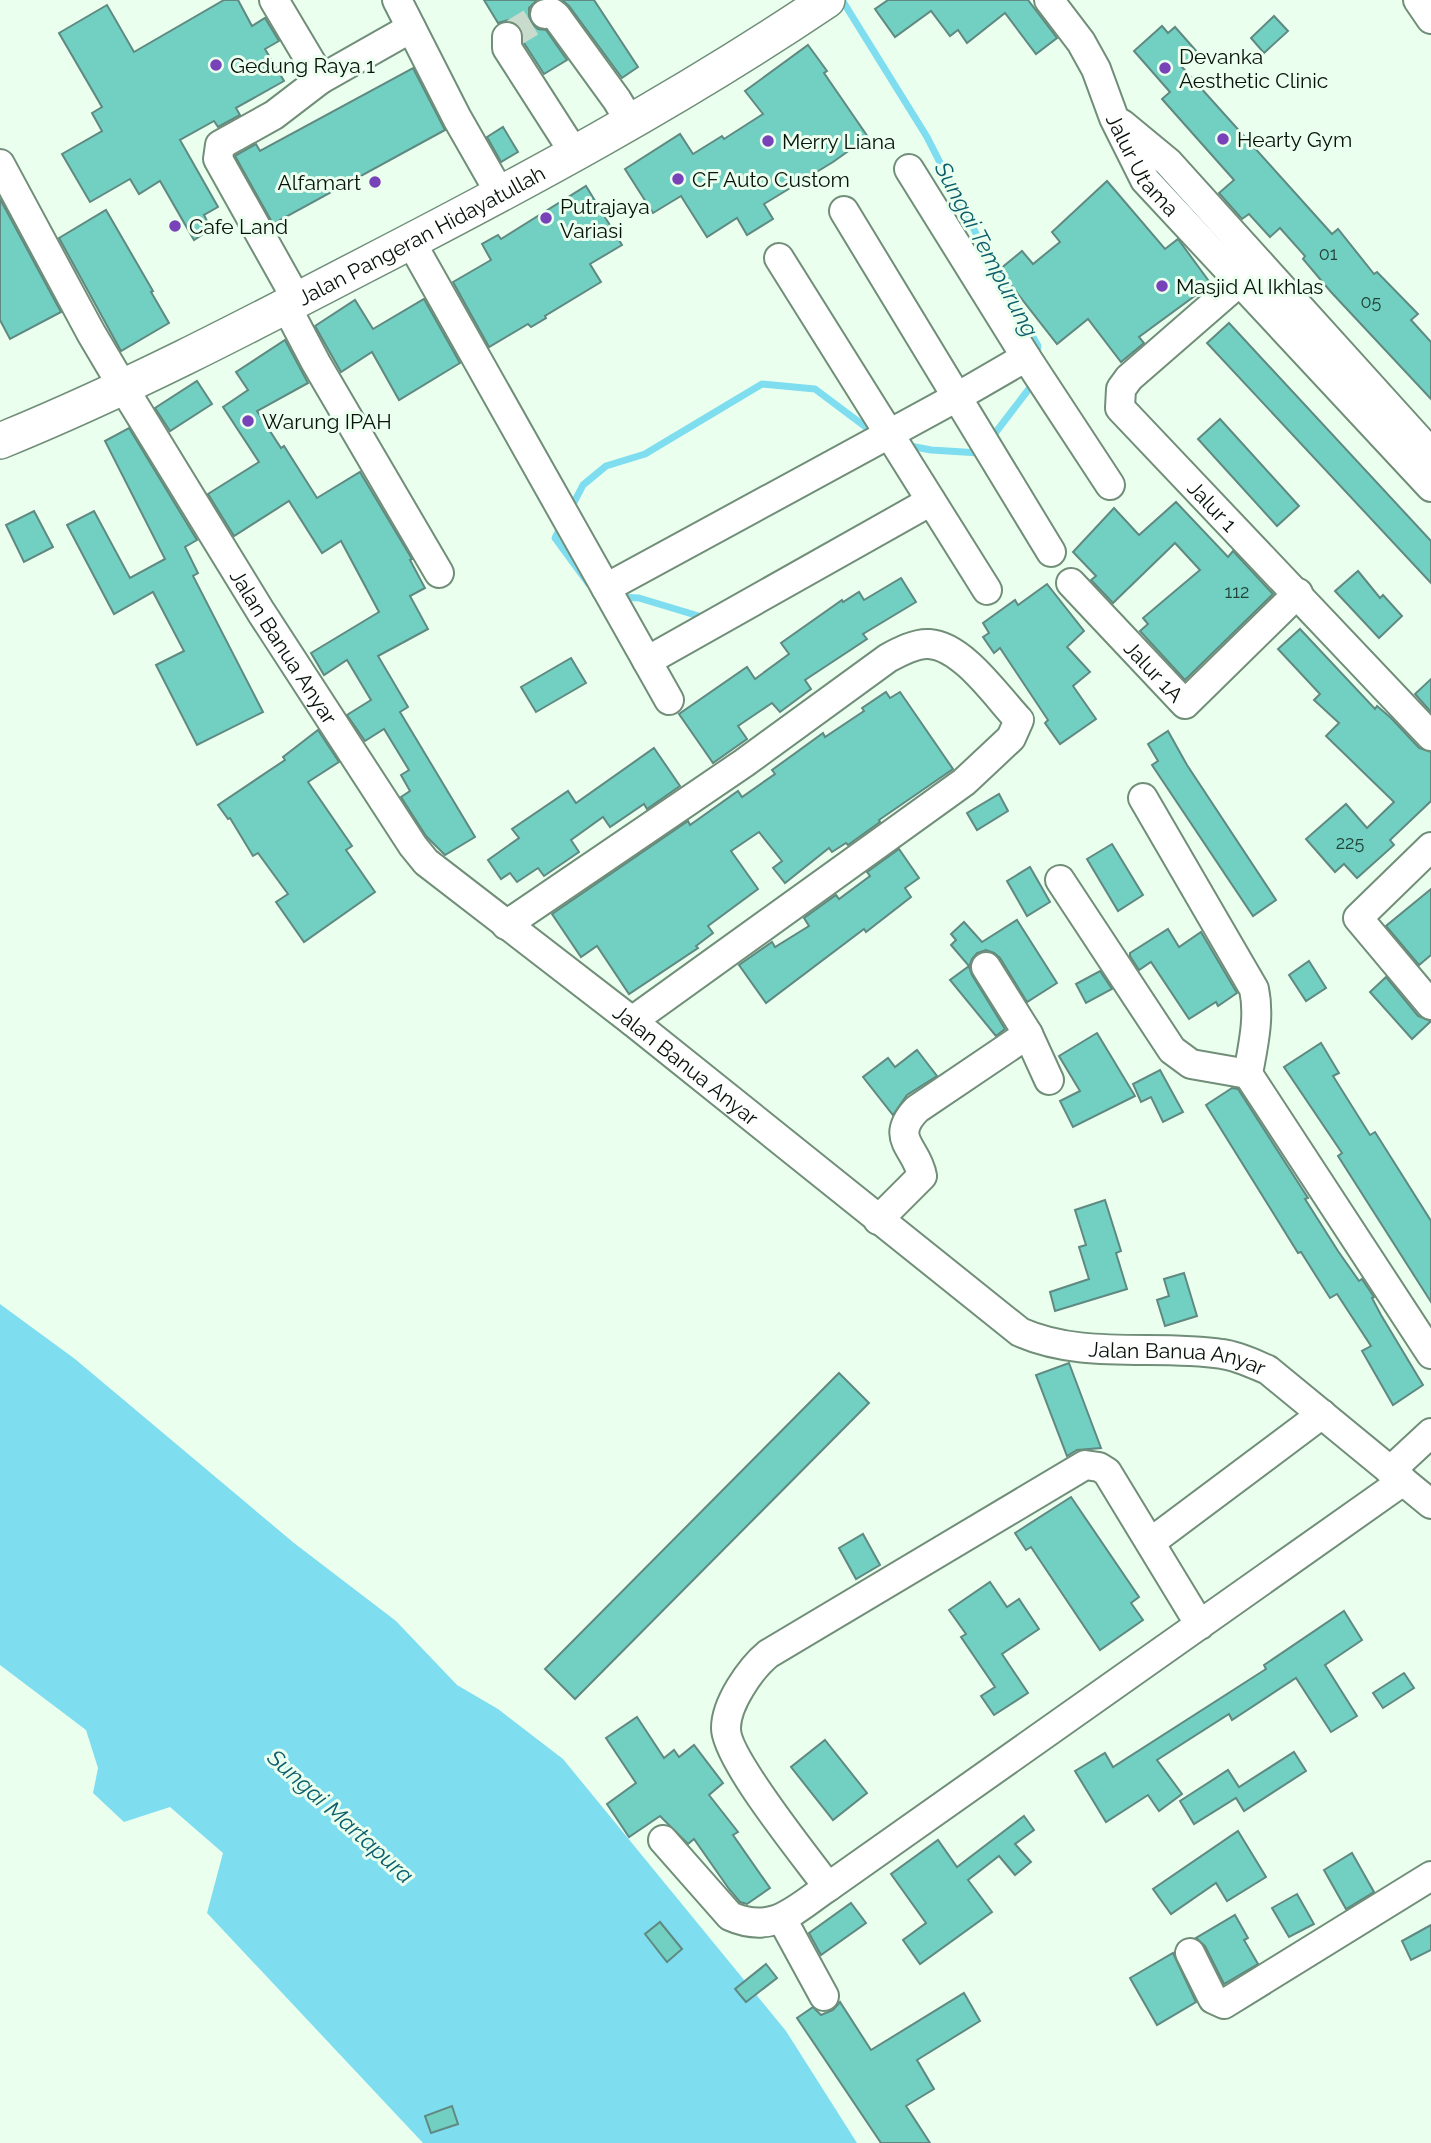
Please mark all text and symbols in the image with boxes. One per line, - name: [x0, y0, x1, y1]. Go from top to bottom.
- place label: Devanka Aesthetic Clinic: [1179, 44, 1328, 93]
- place label: Gedung Raya 1: [230, 53, 375, 78]
- marker: Gedung Raya 1: [208, 57, 224, 73]
- marker: Devanka Aesthetic Clinic: [1157, 60, 1173, 76]
- street label: Jalur Utama: [1101, 109, 1184, 221]
- place label: Hearty Gym: [1237, 127, 1352, 152]
- place label: Merry Liana: [782, 129, 895, 154]
- marker: Hearty Gym: [1215, 131, 1231, 147]
- marker: Merry Liana: [760, 133, 776, 149]
- water label: Sungai Tempurung: [929, 156, 1045, 341]
- street label: Jalan Pangeran Hidayatullah: [293, 160, 549, 310]
- place label: CF Auto Custom: [692, 167, 850, 192]
- place label: Alfamart: [278, 170, 361, 195]
- marker: CF Auto Custom: [670, 171, 686, 187]
- marker: Alfamart: [367, 174, 383, 190]
- place label: Putrajaya Variasi: [560, 194, 650, 243]
- marker: Putrajaya Variasi: [538, 210, 554, 226]
- place label: Cafe Land: [189, 214, 288, 239]
- marker: Cafe Land: [167, 218, 183, 234]
- house number: 01: [1319, 243, 1338, 264]
- place label: Masjid Al Ikhlas: [1176, 274, 1323, 299]
- marker: Masjid Al Ikhlas: [1154, 278, 1170, 294]
- house number: 05: [1361, 291, 1382, 312]
- place label: Warung IPAH: [262, 409, 392, 434]
- marker: Warung IPAH: [240, 413, 256, 429]
- street label: Jalur 1: [1183, 475, 1243, 536]
- street label: Jalan Banua Anyar: [225, 565, 343, 729]
- house number: 112: [1225, 581, 1249, 602]
- street label: Jalur 1A: [1119, 635, 1189, 707]
- house number: 225: [1336, 832, 1364, 853]
- street label: Jalan Banua Anyar: [609, 999, 764, 1130]
- street label: Jalan Banua Anyar: [1088, 1336, 1270, 1380]
- water label: Sungai Martapura: [262, 1743, 420, 1889]

